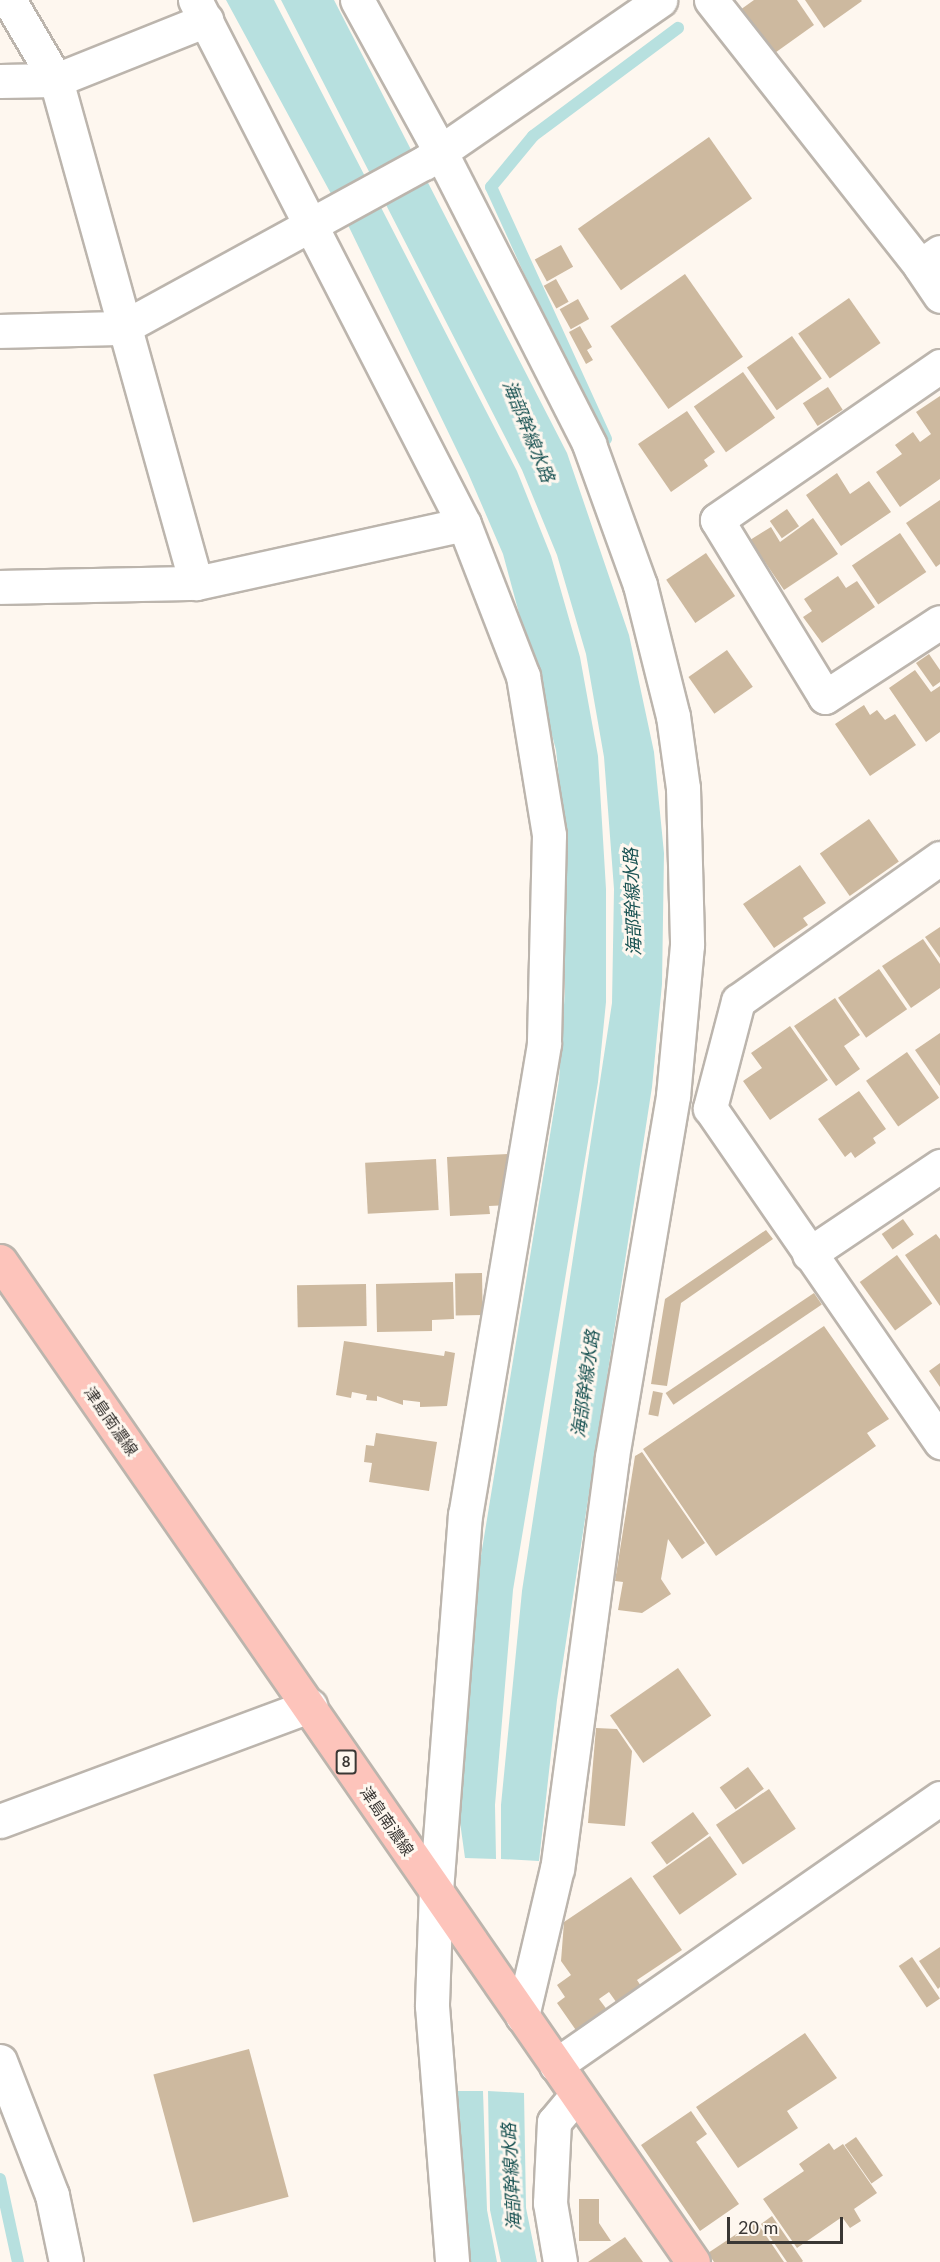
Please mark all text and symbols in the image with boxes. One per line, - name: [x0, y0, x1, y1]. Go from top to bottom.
- water label: 海部幹線水路: [499, 377, 559, 485]
- water label: 海部幹線水路: [619, 848, 645, 956]
- water label: 海部幹線水路: [567, 1329, 603, 1439]
- street label: 津島南濃線: [80, 1383, 142, 1459]
- road number: 8: [336, 1750, 356, 1774]
- street label: 津島南濃線: [356, 1783, 418, 1859]
- water label: 海部幹線水路: [497, 2123, 525, 2231]
- scale bar: [730, 2205, 846, 2243]
- text: 20 m: [738, 2216, 778, 2238]

